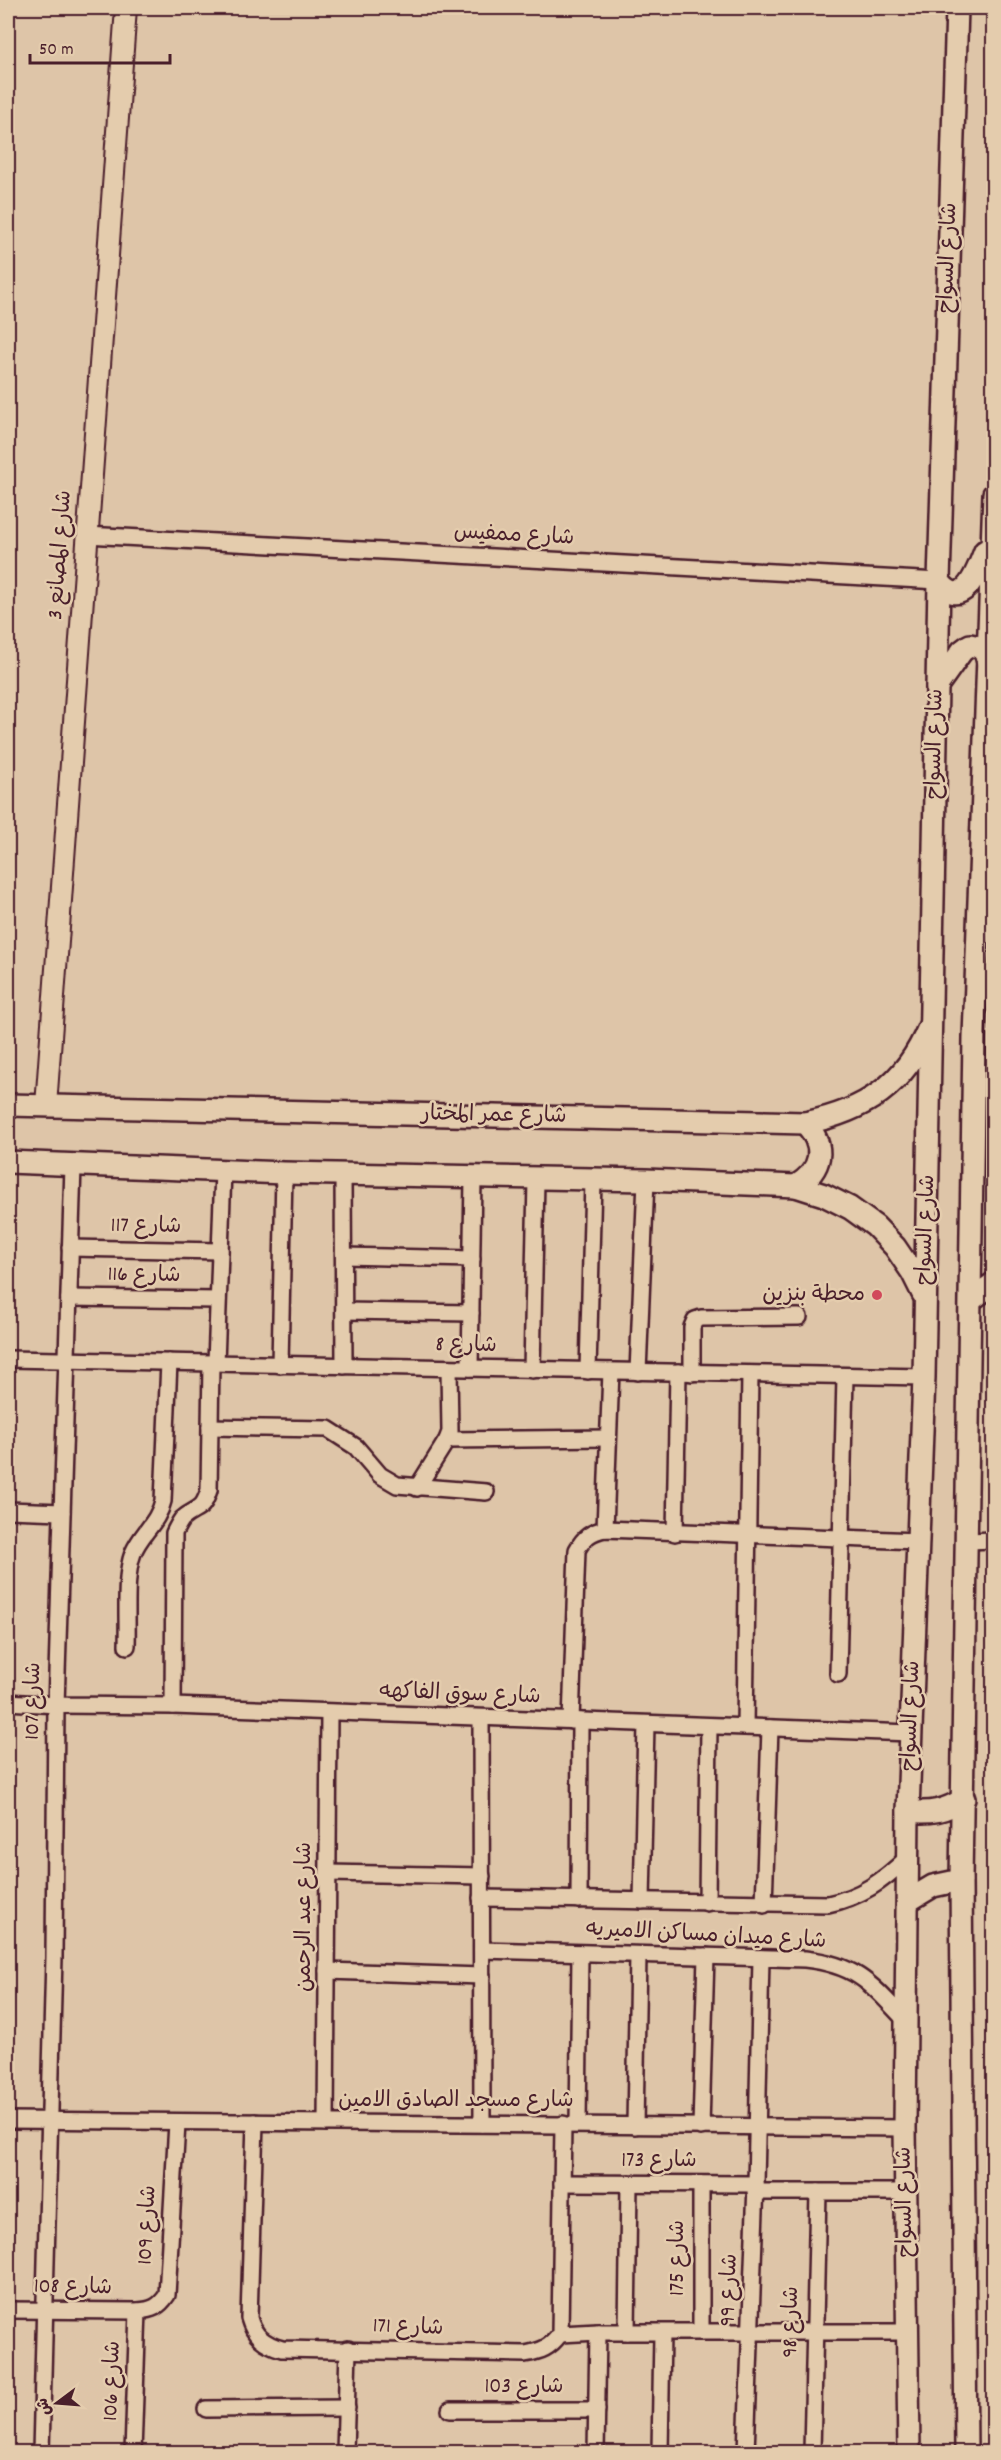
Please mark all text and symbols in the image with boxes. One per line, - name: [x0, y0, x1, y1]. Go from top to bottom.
- scale bar: [30, 27, 170, 65]
- text: 50 m: [39, 38, 74, 63]
- street label: شارع السواح: [932, 202, 966, 314]
- street label: شارع المصانع 3: [41, 489, 81, 621]
- street label: شارع ممفيس: [453, 517, 575, 555]
- street label: شارع السواح: [920, 688, 952, 800]
- street label: شارع عمر المختار: [419, 1099, 567, 1133]
- street label: شارع السواح: [910, 1174, 944, 1286]
- street label: شارع 117: [110, 1211, 182, 1243]
- street label: شارع 116: [107, 1260, 181, 1292]
- place label: محطة بنزين: [762, 1280, 865, 1311]
- marker: محطة بنزين: [870, 1288, 884, 1302]
- street label: شارع 8: [435, 1330, 497, 1362]
- street label: شارع السواح: [895, 1660, 929, 1772]
- street label: شارع 107: [18, 1662, 50, 1740]
- street label: شارع سوق الفاكهه: [379, 1677, 541, 1713]
- street label: شارع عبد الرحمن: [290, 1842, 321, 1992]
- street label: شارع ميدان مساكن الاميريه: [585, 1914, 827, 1958]
- street label: شارع مسجد الصادق الامين: [338, 2086, 574, 2117]
- street label: شارع 173: [621, 2146, 697, 2177]
- street label: شارع السواح: [890, 2146, 922, 2258]
- street label: شارع 109: [130, 2184, 166, 2266]
- street label: شارع 175: [663, 2220, 694, 2296]
- street label: شارع 99: [713, 2253, 747, 2327]
- street label: شارع 108: [34, 2272, 112, 2304]
- street label: شارع 98: [776, 2286, 808, 2358]
- street label: شارع 171: [372, 2311, 444, 2345]
- street label: شارع 106: [96, 2340, 130, 2422]
- street label: شارع 103: [484, 2372, 564, 2403]
- north arrow: [27, 2373, 87, 2433]
- text: ش: [32, 2395, 58, 2418]

